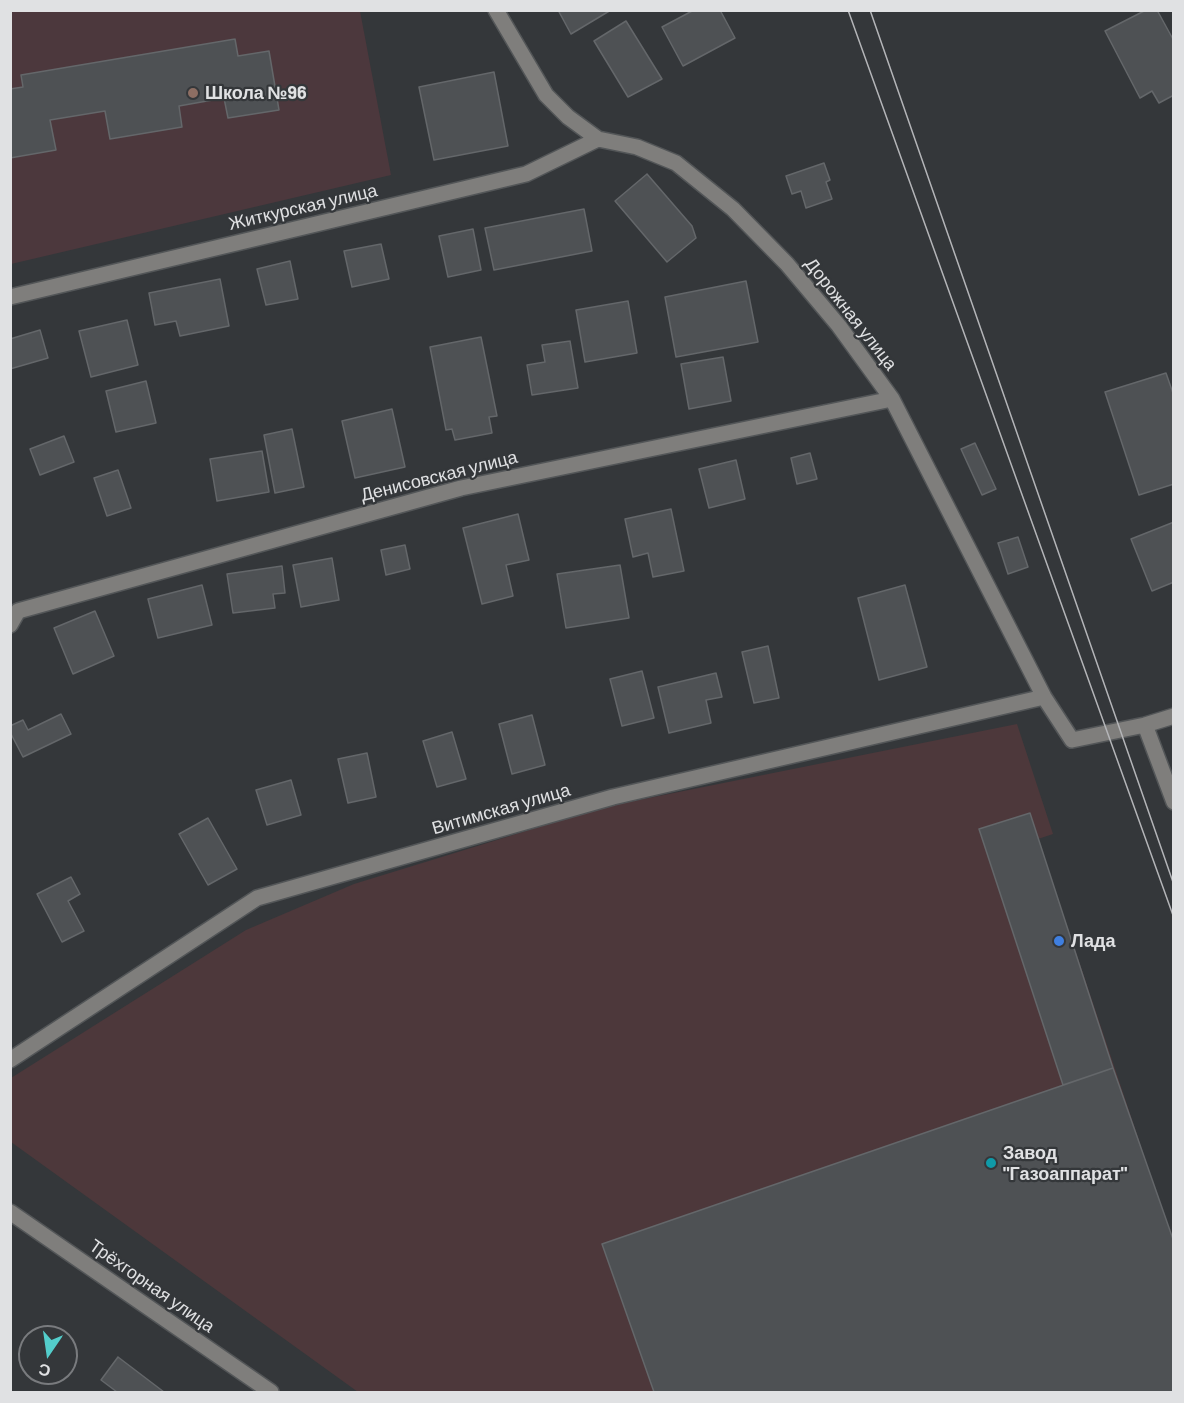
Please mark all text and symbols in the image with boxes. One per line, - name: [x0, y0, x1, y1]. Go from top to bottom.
- place label: Школа №96: [205, 82, 307, 104]
- marker: Школа №96: [186, 86, 200, 100]
- street label: Житкурская улица: [227, 179, 379, 235]
- street label: Дорожная улица: [800, 253, 902, 375]
- street label: Денисовская улица: [358, 446, 520, 506]
- street label: Витимская улица: [429, 779, 573, 839]
- place label: Лада: [1071, 930, 1116, 952]
- marker: Лада: [1052, 934, 1066, 948]
- place label: Завод "Газоаппарат": [1003, 1142, 1127, 1184]
- marker: Завод "Газоаппарат": [984, 1156, 998, 1170]
- street label: Трёхгорная улица: [85, 1235, 219, 1337]
- north arrow: [18, 1325, 78, 1385]
- text: С: [37, 1361, 52, 1382]

